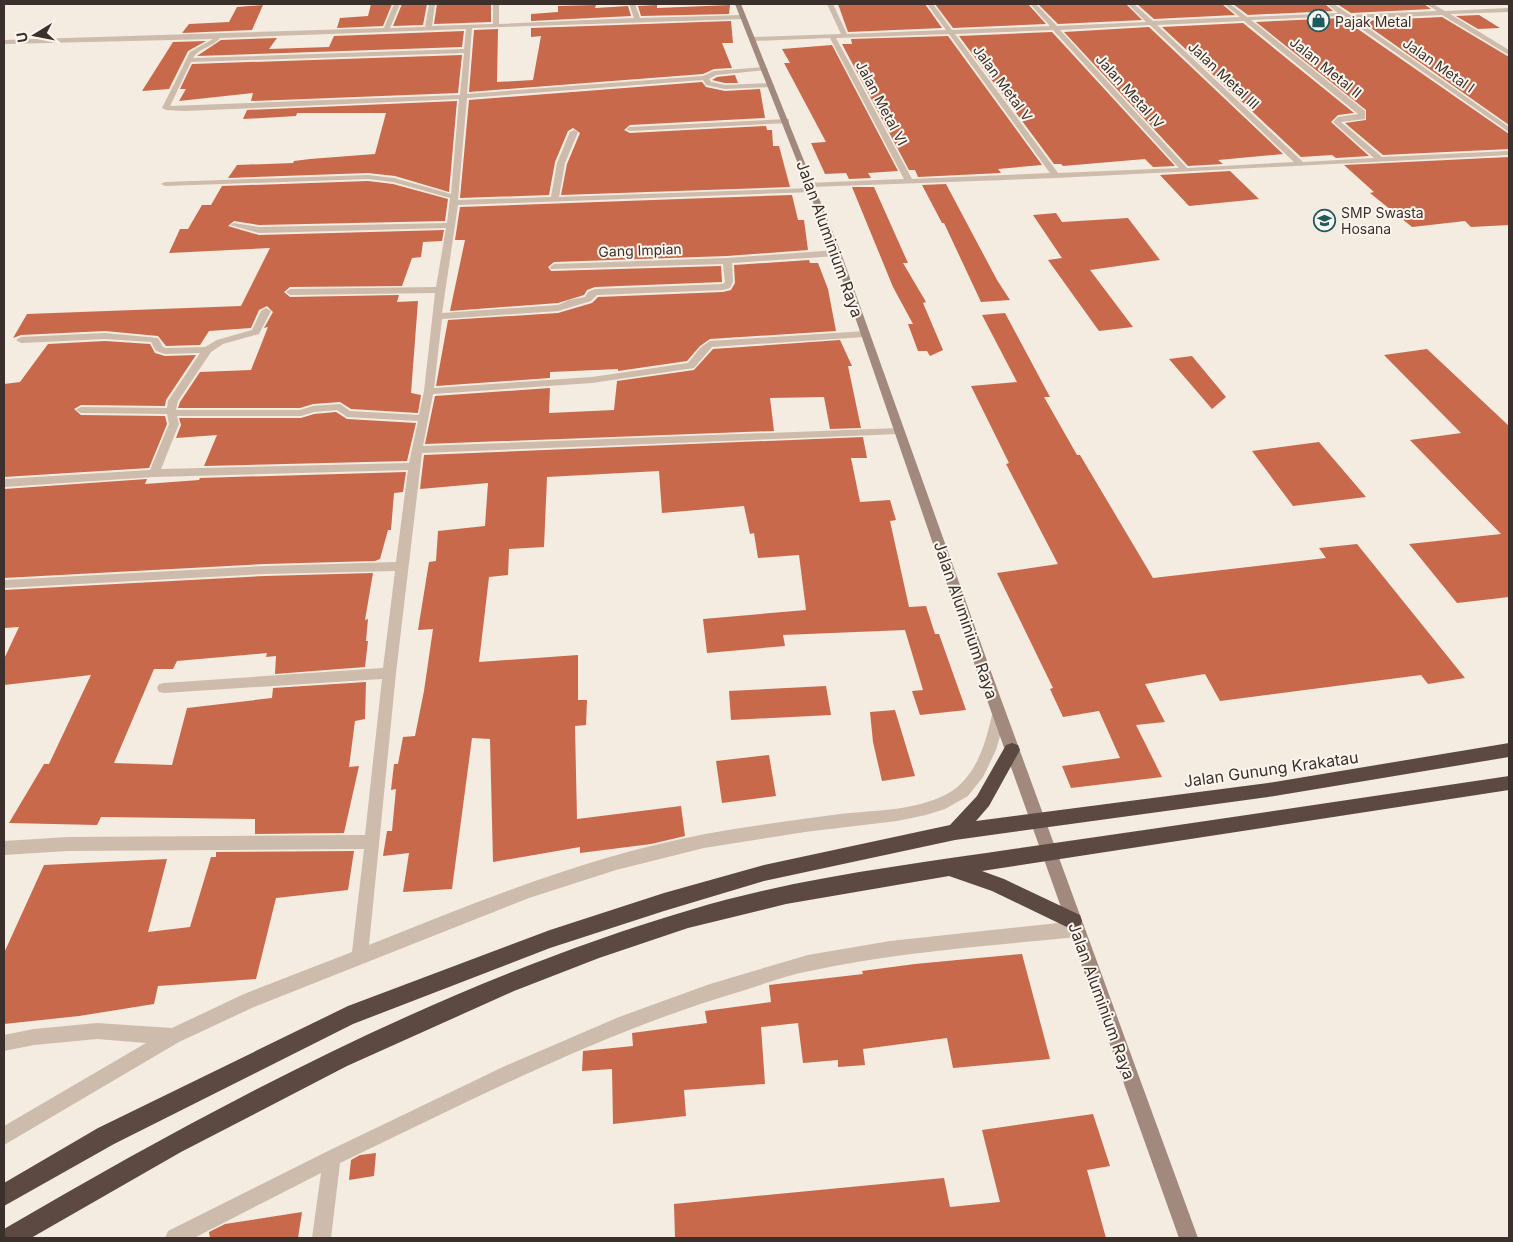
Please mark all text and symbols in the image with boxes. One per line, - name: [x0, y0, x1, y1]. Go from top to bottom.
- shop icon: Pajak Metal: [1307, 9, 1331, 33]
- north arrow: [10, 10, 60, 60]
- place label: Pajak Metal: [1335, 13, 1411, 30]
- text: U: [12, 31, 31, 44]
- street label: Jalan Metal II: [1287, 33, 1365, 101]
- street label: Jalan Metal I: [1400, 34, 1478, 96]
- street label: Jalan Metal III: [1185, 38, 1263, 112]
- street label: Jalan Metal V: [970, 42, 1036, 125]
- street label: Jalan Metal IV: [1092, 51, 1168, 132]
- street label: Jalan Metal VI: [853, 58, 911, 148]
- street label: Jalan Aluminium Raya: [792, 158, 868, 320]
- place label: SMP Swasta Hosana: [1341, 204, 1424, 237]
- school or university icon: SMP Swasta Hosana: [1313, 208, 1337, 232]
- street label: Gang Impian: [598, 240, 682, 260]
- street label: Jalan Aluminium Raya: [930, 539, 1002, 701]
- street label: Jalan Gunung Krakatau: [1182, 747, 1360, 791]
- street label: Jalan Aluminium Raya: [1064, 920, 1140, 1082]

